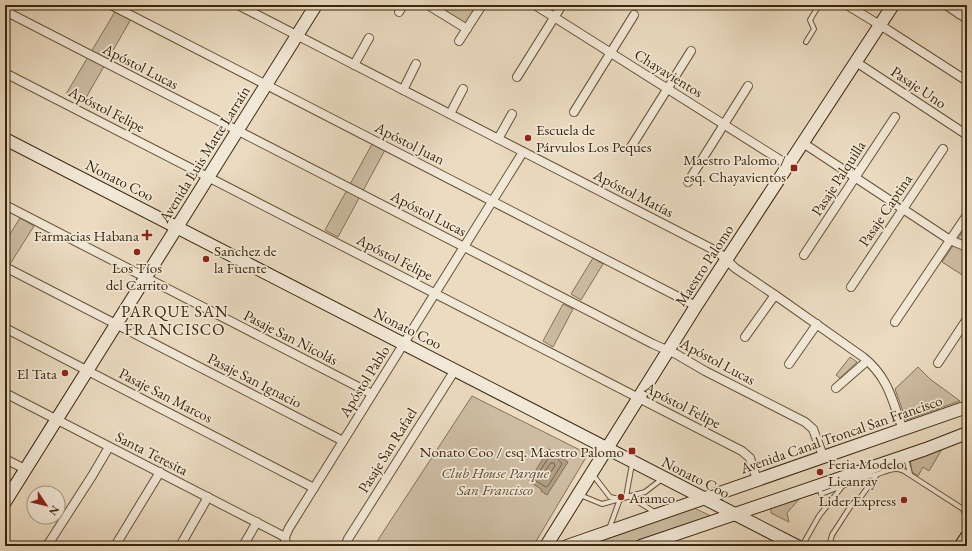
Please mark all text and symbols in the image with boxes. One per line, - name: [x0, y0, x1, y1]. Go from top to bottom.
- street label: Apóstol Lucas: [99, 38, 182, 93]
- street label: Chayavientos: [631, 44, 707, 102]
- street label: Pasaje Uno: [888, 62, 950, 112]
- street label: Apóstol Felipe: [65, 81, 148, 136]
- street label: Avenida Luis Matte Larraín: [154, 82, 254, 227]
- street label: Apóstol Juan: [371, 117, 448, 169]
- place label: Escuela de Párvulos Los Peques: [536, 120, 652, 156]
- marker: Escuela de Párvulos Los Peques: [523, 133, 533, 143]
- street label: Pasaje Palquilla: [807, 137, 869, 219]
- place label: Maestro Palomo / esq. Chayavientos: [683, 150, 786, 186]
- street label: Nonato Coo: [83, 155, 157, 205]
- marker: Maestro Palomo / esq. Chayavientos: [789, 163, 799, 173]
- street label: Apóstol Matías: [590, 164, 677, 221]
- street label: Pasaje Captina: [854, 170, 916, 250]
- street label: Apóstol Lucas: [387, 185, 470, 240]
- street label: Maestro Palomo: [671, 221, 737, 309]
- place label: Farmacias Habana: [34, 226, 139, 245]
- street label: Apóstol Felipe: [353, 229, 436, 284]
- marker: Farmacias Habana: [142, 230, 152, 240]
- place label: Sanchez de la Fuente: [214, 241, 277, 277]
- marker: Los Tíos del Carrito: [132, 247, 142, 257]
- marker: Sanchez de la Fuente: [201, 254, 211, 264]
- place label: Los Tíos del Carrito: [106, 258, 168, 294]
- district label: PARQUE SAN FRANCISCO: [121, 301, 229, 340]
- street label: Nonato Coo: [371, 303, 445, 353]
- street label: Pasaje San Nicolás: [241, 305, 341, 369]
- street label: Apóstol Lucas: [676, 333, 759, 389]
- street label: Apóstol Pablo: [334, 342, 394, 421]
- street label: Pasaje San Ignacio: [205, 348, 305, 412]
- street label: Pasaje San Marcos: [116, 363, 216, 427]
- place label: El Tata: [17, 364, 57, 383]
- marker: El Tata: [60, 368, 70, 378]
- street label: Apóstol Felipe: [641, 377, 724, 432]
- street label: Avenida Canal Troncal San Francisco: [737, 390, 945, 478]
- street label: Pasaje San Rafael: [353, 404, 421, 496]
- street label: Santa Teresita: [112, 427, 192, 479]
- place label: Nonato Coo / esq. Maestro Palomo: [420, 442, 624, 461]
- marker: Nonato Coo / esq. Maestro Palomo: [627, 446, 637, 456]
- street label: Nonato Coo: [659, 452, 733, 502]
- place label: Feria Modelo Licanray: [828, 454, 904, 490]
- park label: Club House Parque San Francisco: [441, 463, 550, 499]
- marker: Feria Modelo Licanray: [815, 467, 825, 477]
- north arrow: [26, 485, 66, 525]
- place label: Aramco: [628, 488, 675, 507]
- place label: Lider Express: [819, 491, 896, 510]
- marker: Aramco: [616, 492, 626, 502]
- marker: Lider Express: [899, 495, 909, 505]
- text: N: [46, 503, 62, 518]

